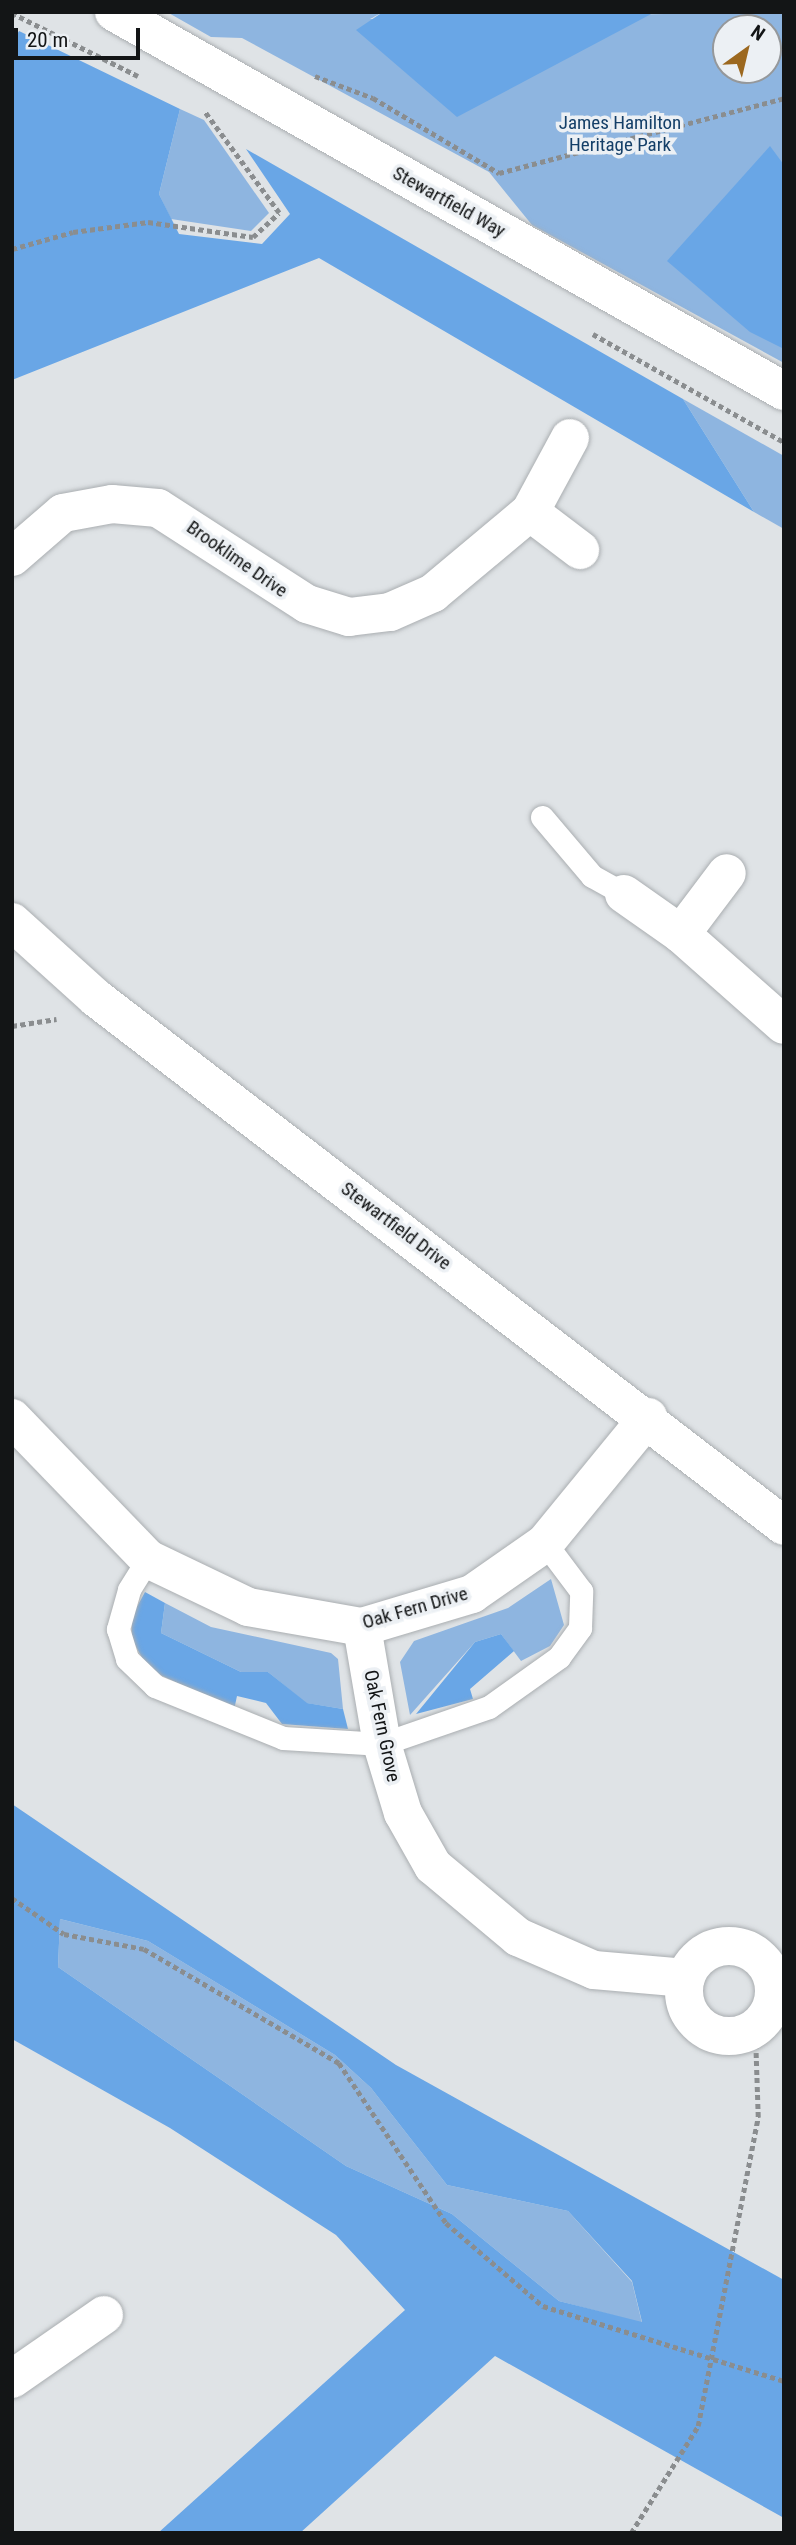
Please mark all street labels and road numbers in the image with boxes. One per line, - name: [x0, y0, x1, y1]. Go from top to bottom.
- street label: Stewartfield Way: [389, 162, 509, 242]
- street label: Brooklime Drive: [182, 516, 292, 602]
- street label: Stewartfield Drive: [336, 1177, 456, 1275]
- street label: Oak Fern Drive: [360, 1582, 470, 1634]
- street label: Oak Fern Grove: [359, 1668, 405, 1784]

